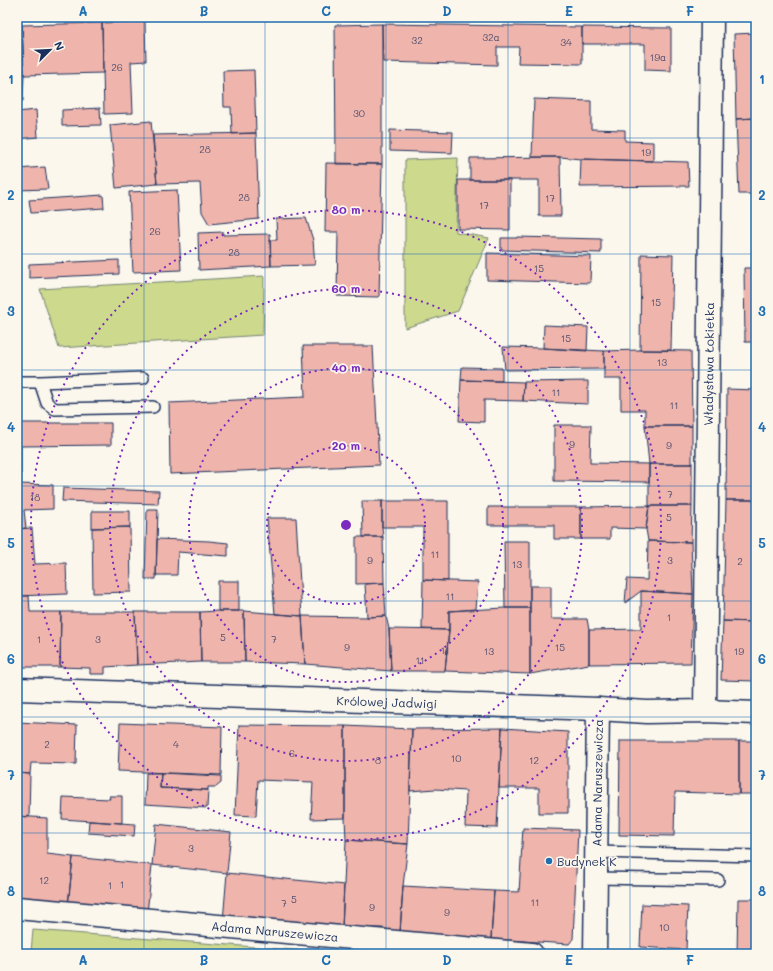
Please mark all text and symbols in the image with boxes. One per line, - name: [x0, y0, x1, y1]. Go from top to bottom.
- text: A: [78, 2, 88, 19]
- text: B: [200, 2, 209, 19]
- text: C: [321, 2, 331, 19]
- text: D: [442, 2, 452, 19]
- text: E: [565, 2, 573, 19]
- text: F: [686, 2, 694, 19]
- north arrow: [30, 30, 70, 70]
- house number: 32a: [482, 30, 500, 44]
- house number: 32: [411, 33, 423, 47]
- house number: 34: [560, 35, 572, 49]
- text: N: [51, 39, 68, 53]
- house number: 19a: [650, 50, 666, 64]
- house number: 26: [111, 60, 123, 74]
- text: 1: [8, 70, 14, 87]
- text: 1: [759, 70, 765, 87]
- house number: 30: [353, 106, 365, 120]
- house number: 28: [199, 142, 211, 156]
- house number: 19: [641, 145, 651, 159]
- text: 2: [7, 186, 15, 203]
- text: 2: [758, 186, 766, 203]
- house number: 28: [238, 190, 250, 204]
- house number: 17: [545, 191, 555, 205]
- house number: 17: [479, 198, 489, 212]
- text: 80 m: [331, 201, 361, 217]
- house number: 26: [149, 224, 161, 238]
- house number: 28: [228, 245, 240, 259]
- house number: 15: [534, 261, 544, 275]
- text: 60 m: [332, 280, 360, 296]
- house number: 15: [651, 295, 661, 309]
- text: 3: [7, 302, 15, 319]
- street label: Władysława Łokietka: [700, 302, 717, 426]
- text: 3: [758, 302, 766, 319]
- house number: 15: [561, 331, 571, 345]
- house number: 13: [657, 355, 667, 369]
- text: 40 m: [331, 359, 361, 375]
- house number: 11: [552, 385, 560, 399]
- house number: 11: [670, 398, 678, 412]
- text: 4: [7, 418, 15, 435]
- text: 4: [758, 418, 766, 435]
- text: 20 m: [332, 437, 360, 453]
- house number: 9: [569, 437, 575, 451]
- house number: 9: [666, 438, 672, 452]
- house number: 7: [667, 487, 673, 501]
- house number: 18: [30, 490, 40, 504]
- house number: 5: [666, 510, 672, 524]
- centre of rings: [339, 518, 353, 532]
- text: 5: [7, 534, 15, 551]
- text: 5: [758, 534, 766, 551]
- house number: 11: [431, 547, 439, 561]
- house number: 9: [367, 553, 373, 567]
- house number: 3: [667, 553, 673, 567]
- house number: 2: [737, 554, 743, 568]
- house number: 13: [512, 557, 522, 571]
- house number: 11: [446, 589, 454, 603]
- house number: 1: [667, 610, 671, 624]
- house number: 5: [220, 630, 226, 644]
- house number: 1: [37, 632, 41, 646]
- house number: 3: [95, 632, 101, 646]
- house number: 7: [271, 632, 277, 646]
- house number: 9: [344, 640, 350, 654]
- house number: 15: [555, 640, 565, 654]
- house number: 11: [441, 643, 449, 657]
- house number: 13: [484, 644, 494, 658]
- house number: 19: [734, 644, 744, 658]
- text: 6: [7, 650, 15, 667]
- text: 6: [758, 650, 766, 667]
- house number: 11: [416, 653, 424, 667]
- street label: Królowej Jadwigi: [336, 692, 437, 711]
- street label: Adama Naruszewicza: [588, 719, 606, 847]
- house number: 2: [44, 737, 50, 751]
- house number: 4: [173, 737, 179, 751]
- house number: 6: [289, 746, 295, 760]
- house number: 10: [451, 751, 461, 765]
- house number: 8: [375, 753, 381, 767]
- house number: 12: [529, 753, 539, 767]
- text: 7: [7, 766, 15, 783]
- text: 7: [758, 766, 766, 783]
- house number: 3: [188, 841, 194, 855]
- place label: Budynek K: [557, 853, 617, 869]
- marker: Budynek K: [544, 856, 554, 866]
- house number: 12: [39, 873, 49, 887]
- house number: 1: [120, 877, 124, 891]
- house number: 1: [108, 878, 112, 892]
- text: 8: [7, 882, 15, 899]
- text: 8: [758, 882, 766, 899]
- house number: 5: [291, 892, 297, 906]
- house number: 11: [531, 895, 539, 909]
- house number: 7: [281, 896, 287, 910]
- house number: 9: [369, 900, 375, 914]
- house number: 9: [444, 905, 450, 919]
- street label: Adama Naruszewicza: [211, 917, 339, 945]
- house number: 10: [659, 920, 669, 934]
- text: A: [78, 951, 88, 968]
- text: B: [200, 951, 209, 968]
- text: C: [321, 951, 331, 968]
- text: D: [442, 951, 452, 968]
- text: E: [565, 951, 573, 968]
- text: F: [686, 951, 694, 968]

